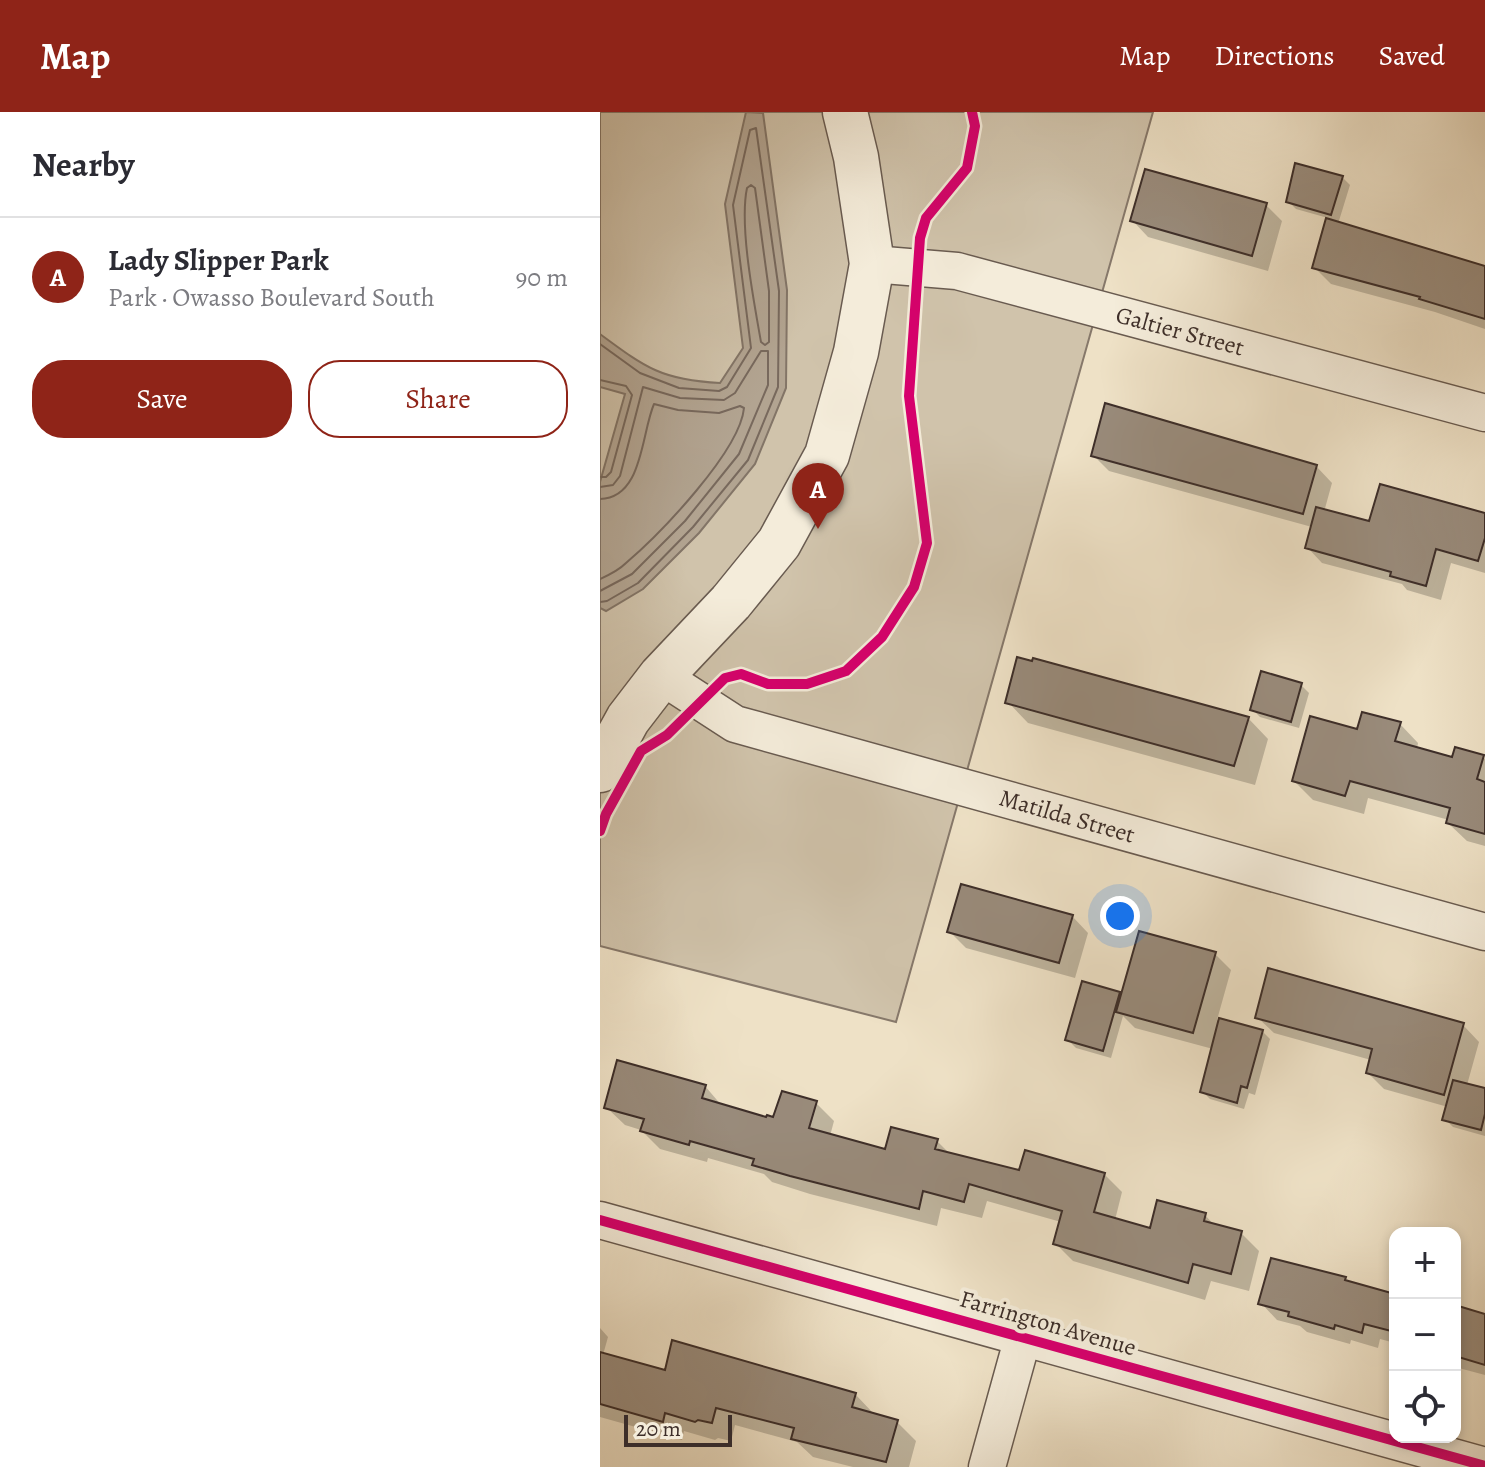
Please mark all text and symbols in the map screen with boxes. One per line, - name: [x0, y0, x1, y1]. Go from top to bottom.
- text: Map: [40, 30, 110, 82]
- text: Map: [1119, 37, 1170, 75]
- text: Directions: [1214, 37, 1335, 75]
- text: Saved: [1379, 37, 1445, 75]
- text: Nearby: [32, 141, 135, 188]
- text: Lady Slipper Park: [108, 240, 329, 280]
- text: A: [50, 260, 66, 295]
- text: 90 m: [516, 260, 568, 295]
- text: Park · Owasso Boulevard South: [108, 280, 435, 315]
- street label: Galtier Street: [1112, 299, 1248, 363]
- button: Save: [32, 360, 292, 438]
- button: Share: [308, 360, 568, 438]
- pin: A: [792, 463, 844, 529]
- street label: Matilda Street: [995, 781, 1139, 851]
- your location: [1100, 896, 1140, 936]
- map controls: [1389, 1227, 1461, 1443]
- button: +: [1389, 1227, 1461, 1299]
- street label: Farrington Avenue: [956, 1283, 1140, 1363]
- button: −: [1389, 1299, 1461, 1371]
- button: locate: [1389, 1371, 1461, 1443]
- scale bar: [624, 1411, 732, 1447]
- text: 20 m: [636, 1414, 681, 1444]

